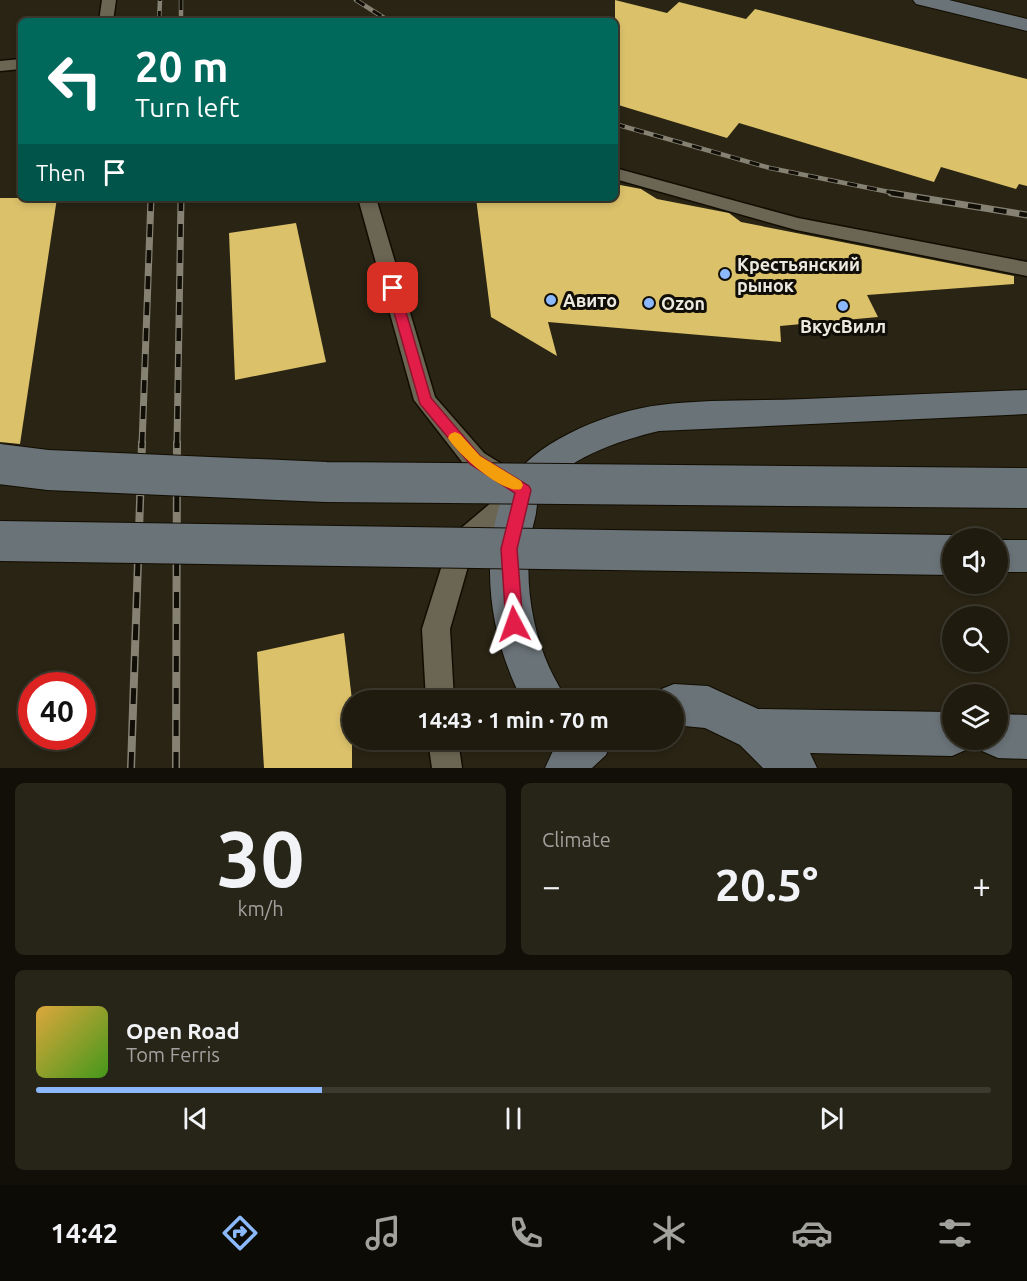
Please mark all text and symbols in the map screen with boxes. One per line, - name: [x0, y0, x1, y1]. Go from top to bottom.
- icon: left: [36, 42, 114, 120]
- text: 20 m: [135, 43, 229, 90]
- text: Turn left: [135, 92, 239, 122]
- icon: arrive: [98, 156, 131, 189]
- text: Then: [36, 160, 86, 185]
- place label: Крестьянский рынок: [737, 254, 860, 295]
- pin: [367, 262, 418, 313]
- marker: Крестьянский рынок: [718, 267, 732, 281]
- icon: arrive: [376, 271, 409, 304]
- place label: Авито: [563, 290, 617, 310]
- marker: Авито: [544, 293, 558, 307]
- place label: Ozon: [661, 293, 705, 313]
- marker: Ozon: [642, 296, 656, 310]
- marker: ВкусВилл: [836, 299, 850, 313]
- place label: ВкусВилл: [800, 316, 886, 336]
- map controls: [942, 528, 1008, 750]
- button: sound: [942, 528, 1008, 594]
- position arrow: [482, 592, 546, 656]
- button: search: [942, 606, 1008, 672]
- speed limit sign: 40: [18, 672, 96, 750]
- button: layers: [942, 684, 1008, 750]
- text: 14:43 · 1 min · 70 m: [417, 707, 609, 732]
- text: 30: [217, 814, 304, 902]
- text: Climate: [542, 828, 611, 851]
- text: 20.5°: [715, 859, 818, 910]
- text: −: [542, 867, 561, 904]
- text: +: [972, 867, 991, 904]
- text: km/h: [237, 897, 284, 920]
- text: Open Road: [126, 1018, 240, 1043]
- text: Tom Ferris: [126, 1043, 220, 1066]
- icon: previous: [179, 1102, 212, 1135]
- icon: pause: [497, 1102, 530, 1135]
- icon: next: [815, 1102, 848, 1135]
- icon: directions: [219, 1212, 261, 1254]
- icon: music: [362, 1212, 404, 1254]
- icon: phone: [505, 1212, 547, 1254]
- icon: climate: [648, 1212, 690, 1254]
- icon: car: [791, 1212, 833, 1254]
- icon: filters: [934, 1212, 976, 1254]
- text: 14:42: [51, 1218, 118, 1248]

